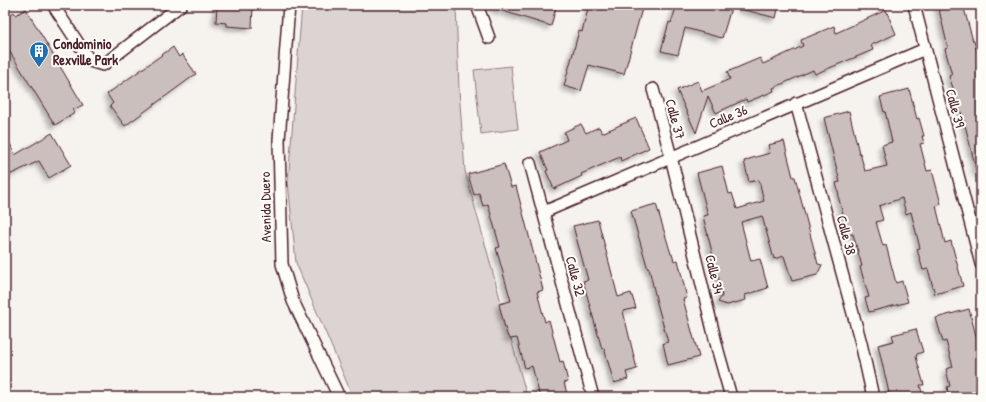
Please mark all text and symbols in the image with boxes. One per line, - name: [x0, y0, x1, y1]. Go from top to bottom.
- place label: Condominio Rexville Park: [53, 34, 118, 69]
- building icon: Condominio Rexville Park: [28, 40, 50, 68]
- street label: Calle 39: [942, 87, 970, 129]
- street label: Calle 37: [661, 97, 691, 141]
- street label: Calle 36: [706, 99, 750, 133]
- street label: Avenida Duero: [255, 171, 275, 242]
- street label: Calle 38: [833, 213, 861, 257]
- street label: Calle 34: [701, 253, 729, 295]
- street label: Calle 32: [562, 254, 591, 299]

